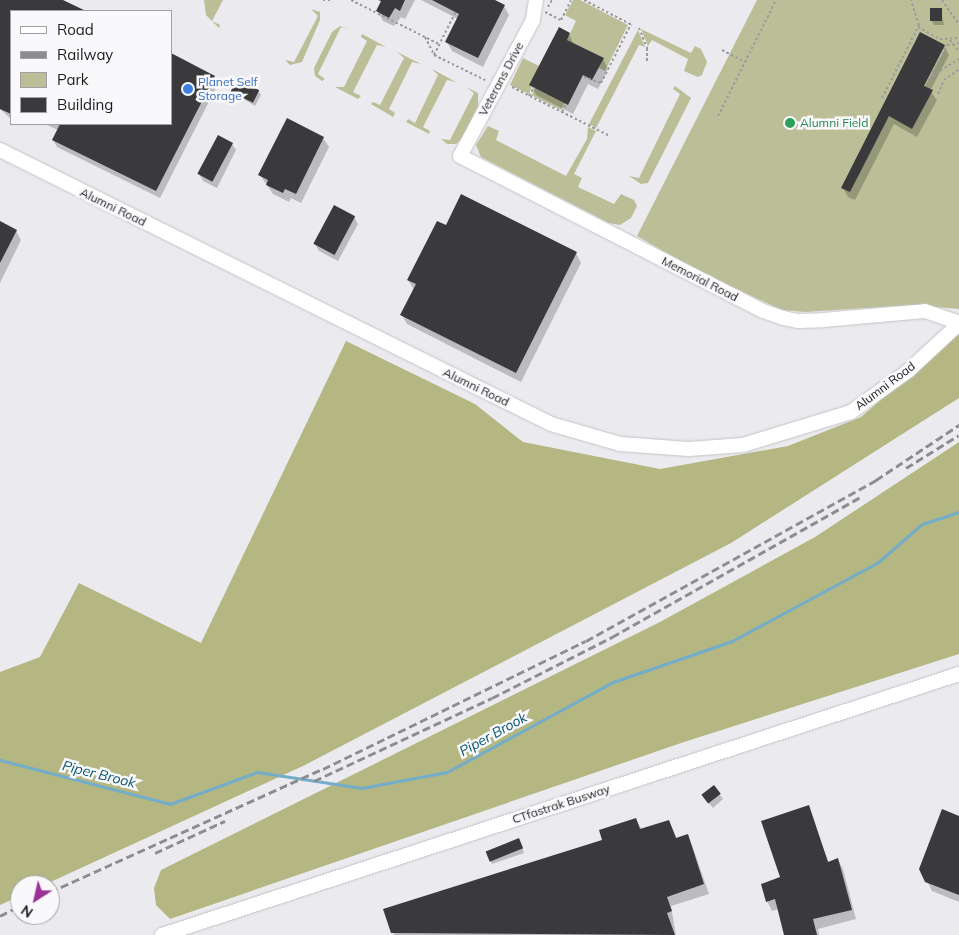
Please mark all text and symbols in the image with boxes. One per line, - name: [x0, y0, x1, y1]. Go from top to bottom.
- legend: [10, 10, 172, 125]
- text: Road: [57, 20, 94, 39]
- street label: Veterans Drive: [476, 40, 526, 118]
- text: Railway: [57, 45, 113, 64]
- text: Park: [57, 70, 89, 89]
- place label: Planet Self Storage: [198, 75, 258, 103]
- marker: Planet Self Storage: [182, 83, 194, 95]
- text: Building: [57, 95, 113, 114]
- place label: Alumni Field: [800, 116, 868, 130]
- marker: Alumni Field: [784, 117, 796, 129]
- street label: Alumni Road: [78, 185, 148, 229]
- street label: Memorial Road: [659, 254, 741, 304]
- street label: Alumni Road: [852, 359, 918, 413]
- street label: Alumni Road: [441, 365, 511, 409]
- water label: Piper Brook: [456, 708, 530, 760]
- water label: Piper Brook: [61, 757, 137, 791]
- street label: CTfastrak Busway: [510, 781, 612, 827]
- north arrow: [10, 875, 60, 925]
- text: N: [17, 901, 36, 922]

